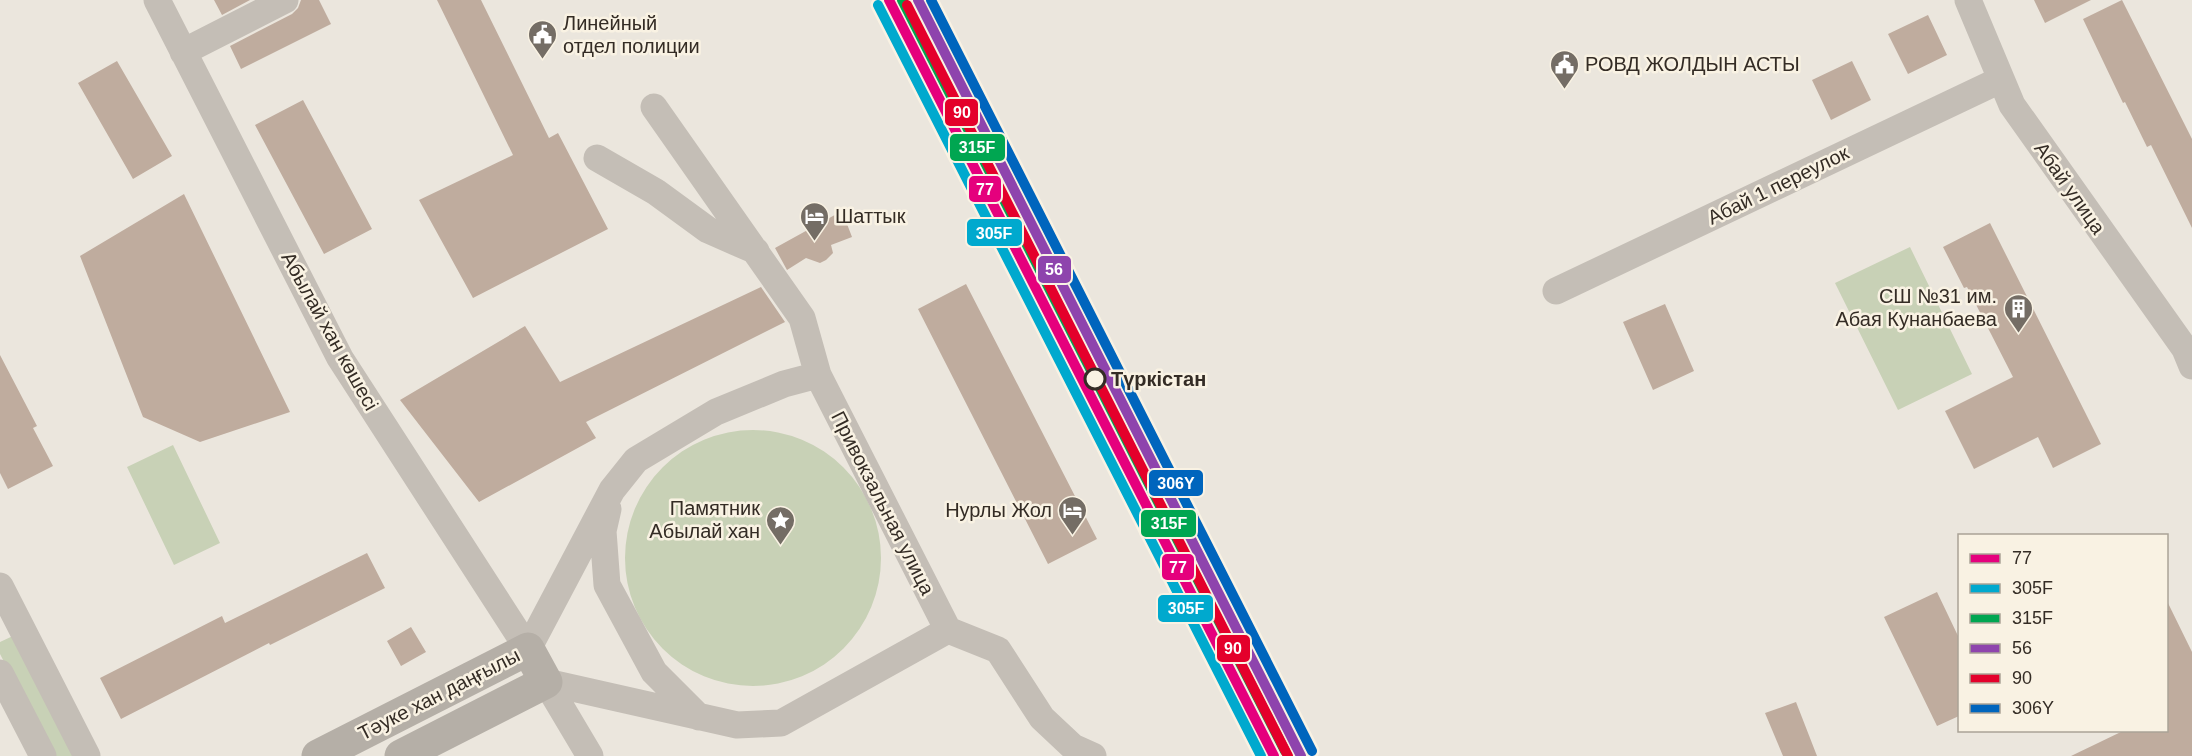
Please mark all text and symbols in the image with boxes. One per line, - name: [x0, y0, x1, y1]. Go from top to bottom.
- place label: Линейный отдел полиции: [563, 12, 700, 57]
- public building icon: Линейный отдел полиции: [526, 18, 558, 60]
- public building icon: РОВД ЖОЛДЫН АСТЫ: [1548, 48, 1580, 90]
- place label: РОВД ЖОЛДЫН АСТЫ: [1585, 53, 1800, 75]
- line badge: 90: [944, 98, 979, 127]
- text: 90: [953, 104, 971, 121]
- line badge: 315F: [949, 133, 1006, 162]
- street label: Абай улица: [2030, 138, 2110, 239]
- text: 315F: [959, 139, 995, 156]
- street label: Абай 1 переулок: [1704, 141, 1852, 229]
- line badge: 77: [968, 175, 1002, 203]
- text: 77: [976, 181, 994, 198]
- hotel icon: Шаттык: [798, 200, 830, 242]
- place label: Шаттык: [835, 205, 906, 227]
- line badge: 305F: [966, 218, 1023, 247]
- text: 305F: [976, 225, 1012, 242]
- street label: Абылай хан көшесі: [277, 248, 383, 414]
- line badge: 56: [1037, 255, 1072, 284]
- text: 56: [1045, 261, 1063, 278]
- place label: СШ №31 им. Абая Кунанбаева: [1836, 285, 1998, 330]
- building icon: СШ №31 им. Абая Кунанбаева: [2002, 292, 2034, 334]
- marker: Түркістан: [1084, 368, 1106, 390]
- place label: Түркістан: [1111, 368, 1206, 390]
- street label: Привокзальная улица: [827, 408, 939, 599]
- line badge: 306Y: [1148, 469, 1204, 497]
- text: 306Y: [1157, 475, 1195, 492]
- hotel icon: Нурлы Жол: [1057, 494, 1089, 536]
- place label: Памятник Абылай хан: [649, 497, 760, 542]
- place label: Нурлы Жол: [945, 499, 1052, 521]
- place icon: Памятник Абылай хан: [765, 504, 797, 546]
- line badge: 315F: [1140, 509, 1197, 538]
- text: 315F: [1151, 515, 1187, 532]
- legend: [1958, 534, 2168, 732]
- text: 77: [2012, 548, 2032, 568]
- line badge: 77: [1161, 553, 1195, 581]
- text: 77: [1169, 559, 1187, 576]
- text: 305F: [2012, 578, 2053, 598]
- line badge: 305F: [1157, 594, 1214, 623]
- text: 305F: [1168, 600, 1204, 617]
- text: 315F: [2012, 608, 2053, 628]
- line badge: 90: [1216, 634, 1251, 663]
- text: 56: [2012, 638, 2032, 658]
- text: 90: [1224, 640, 1242, 657]
- street label: Тәуке хан даңғылы: [355, 644, 523, 744]
- text: 90: [2012, 668, 2032, 688]
- text: 306Y: [2012, 698, 2054, 718]

